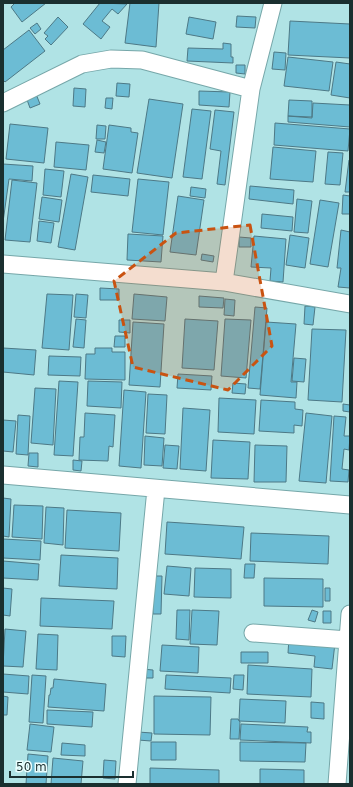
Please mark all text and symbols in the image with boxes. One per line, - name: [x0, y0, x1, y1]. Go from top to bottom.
- scale bar: [10, 753, 133, 779]
- text: 50 m: [16, 760, 47, 774]

